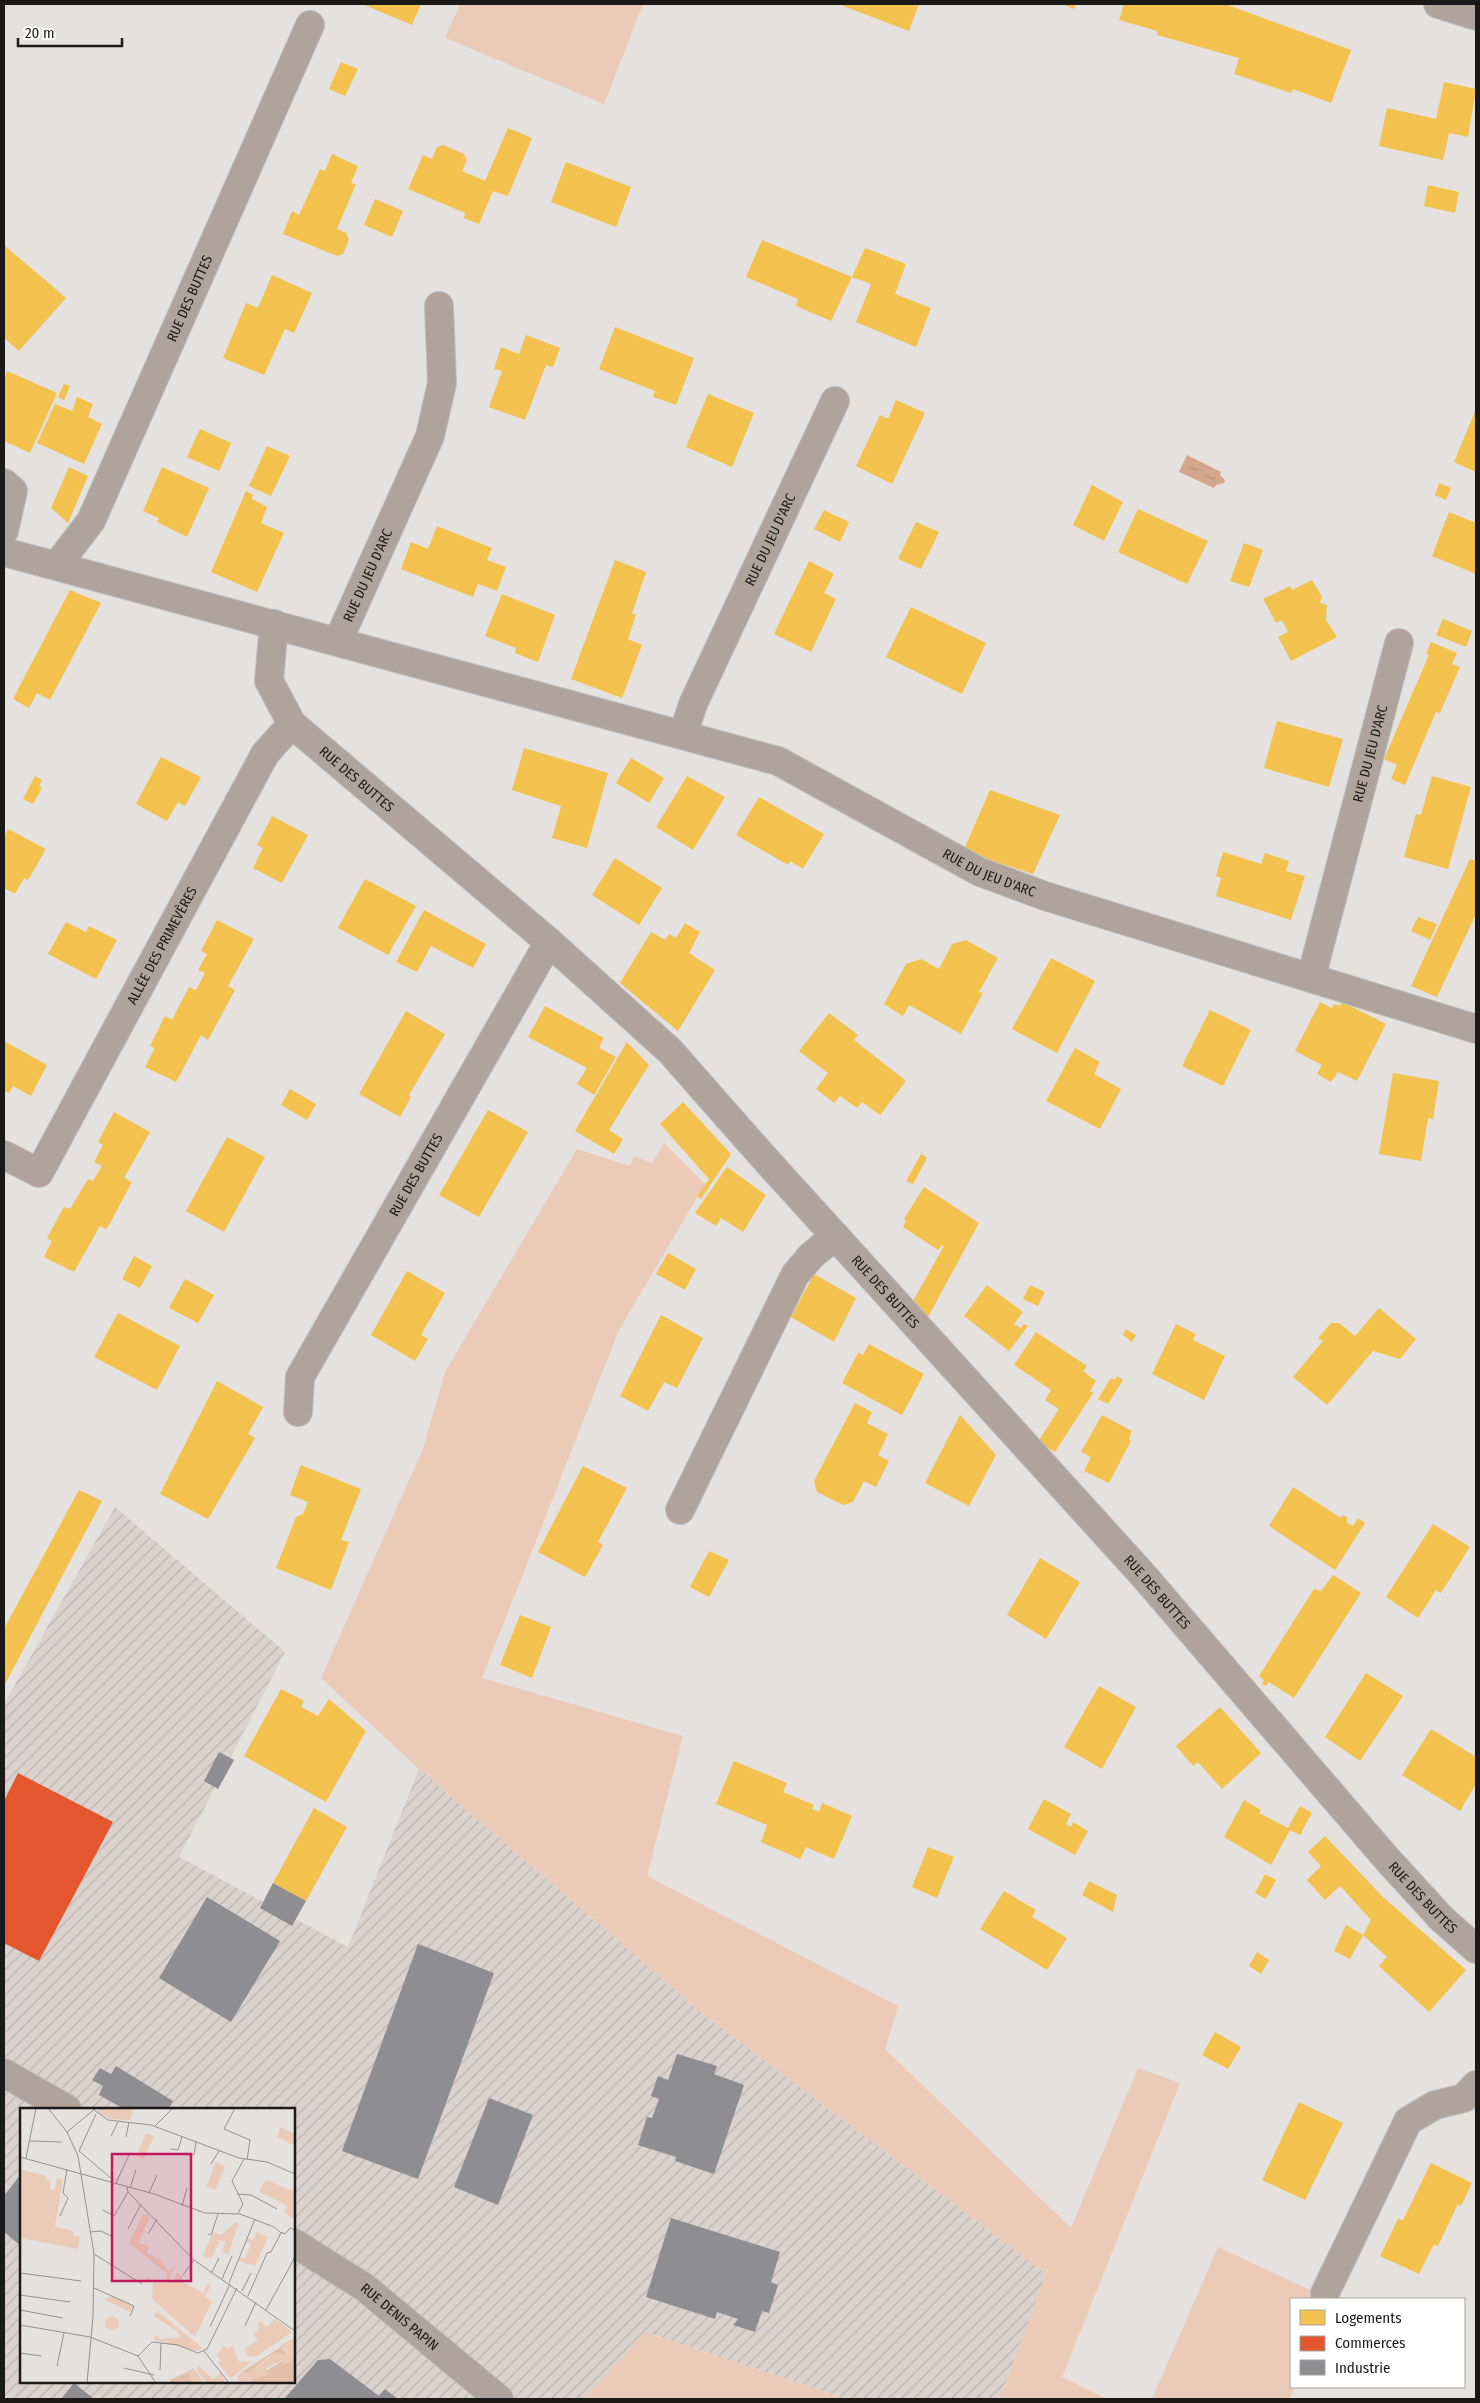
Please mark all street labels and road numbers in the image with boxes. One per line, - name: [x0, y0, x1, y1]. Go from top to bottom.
- street label: RUE DES BUTTES: [163, 253, 216, 344]
- street label: RUE DU JEU D'ARC: [742, 491, 799, 589]
- street label: RUE DU JEU D'ARC: [340, 526, 396, 625]
- street label: RUE DU JEU D'ARC: [1350, 703, 1391, 804]
- street label: RUE DES BUTTES: [316, 743, 397, 816]
- street label: RUE DU JEU D'ARC: [940, 845, 1038, 901]
- street label: ALLÉE DES PRIMEVÈRES: [124, 884, 201, 1007]
- street label: RUE DES BUTTES: [386, 1131, 447, 1220]
- street label: RUE DES BUTTES: [848, 1252, 923, 1332]
- street label: RUE DES BUTTES: [1120, 1552, 1194, 1633]
- street label: RUE DES BUTTES: [1385, 1858, 1461, 1938]
- street label: RUE DENIS PAPIN: [357, 2280, 442, 2354]

